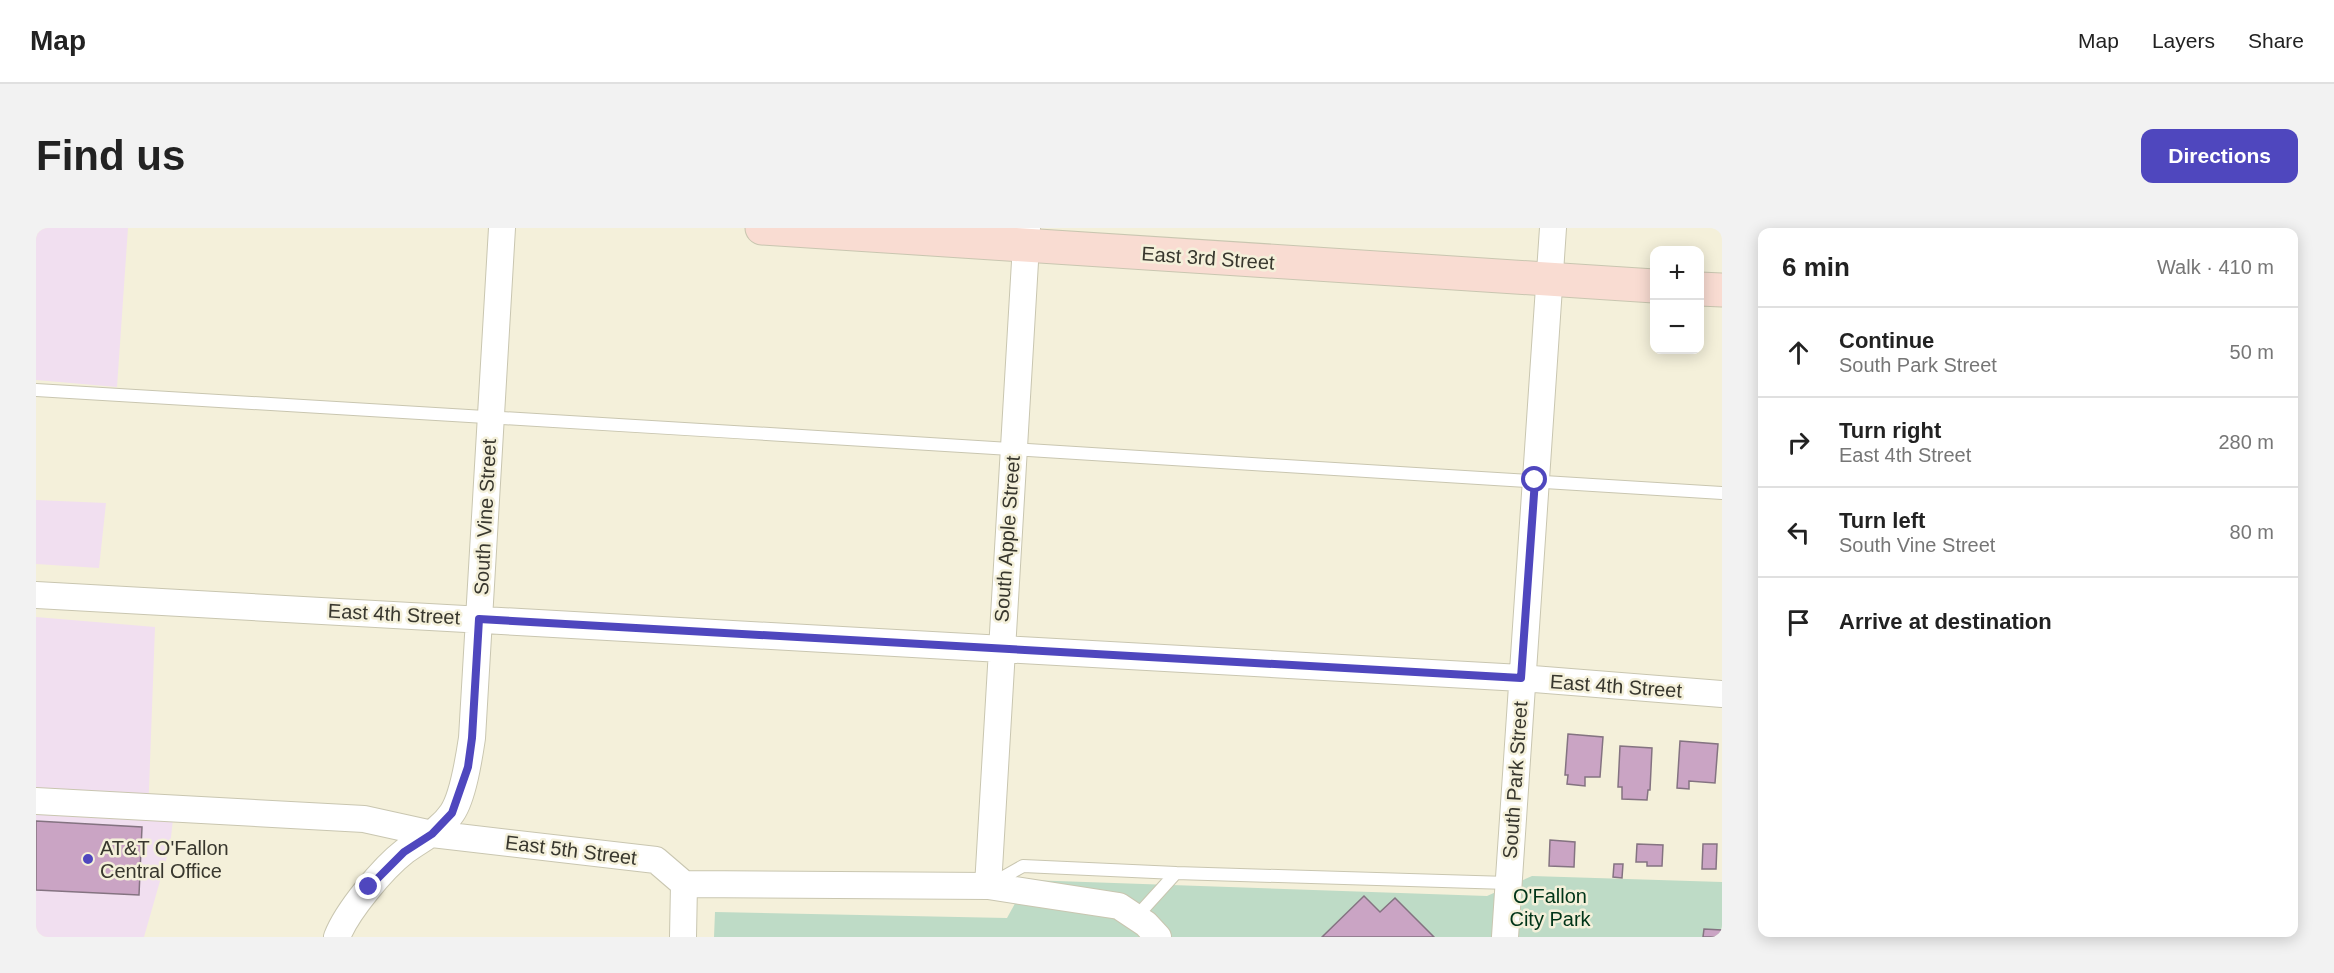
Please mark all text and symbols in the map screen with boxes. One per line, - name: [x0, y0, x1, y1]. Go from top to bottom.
- text: Map: [30, 25, 86, 56]
- text: Map: [2078, 29, 2119, 52]
- text: Layers: [2152, 29, 2215, 52]
- text: Share: [2248, 29, 2304, 52]
- button: Directions: [2141, 129, 2298, 183]
- text: Find us: [36, 132, 185, 179]
- street label: East 3rd Street: [1141, 242, 1276, 274]
- map controls: [1650, 246, 1704, 354]
- button: +: [1650, 246, 1704, 300]
- text: 6 min: [1782, 252, 1850, 282]
- text: Walk · 410 m: [2157, 256, 2274, 278]
- button: −: [1650, 300, 1704, 354]
- text: Continue: [1839, 328, 1934, 353]
- icon: ahead: [1782, 336, 1815, 369]
- text: 50 m: [2230, 341, 2274, 363]
- text: South Park Street: [1839, 354, 1997, 376]
- text: Turn right: [1839, 418, 1941, 443]
- icon: right: [1782, 426, 1815, 459]
- text: 280 m: [2218, 431, 2274, 453]
- street label: South Vine Street: [470, 438, 500, 596]
- text: East 4th Street: [1839, 444, 1971, 466]
- street label: South Apple Street: [990, 455, 1024, 623]
- route start: [1521, 466, 1547, 492]
- text: Turn left: [1839, 508, 1925, 533]
- icon: left: [1782, 516, 1815, 549]
- text: 80 m: [2230, 521, 2274, 543]
- text: South Vine Street: [1839, 534, 1995, 556]
- street label: East 4th Street: [327, 600, 461, 628]
- icon: arrive: [1782, 606, 1815, 639]
- text: Arrive at destination: [1839, 609, 2052, 634]
- street label: East 4th Street: [1549, 670, 1683, 702]
- street label: South Park Street: [1499, 700, 1532, 860]
- street label: East 5th Street: [504, 831, 638, 869]
- place label: AT&T O'Fallon Central Office: [100, 837, 229, 882]
- marker: AT&T O'Fallon Central Office: [81, 852, 95, 866]
- route end: [355, 873, 381, 899]
- park label: O'Fallon City Park: [1509, 885, 1592, 930]

